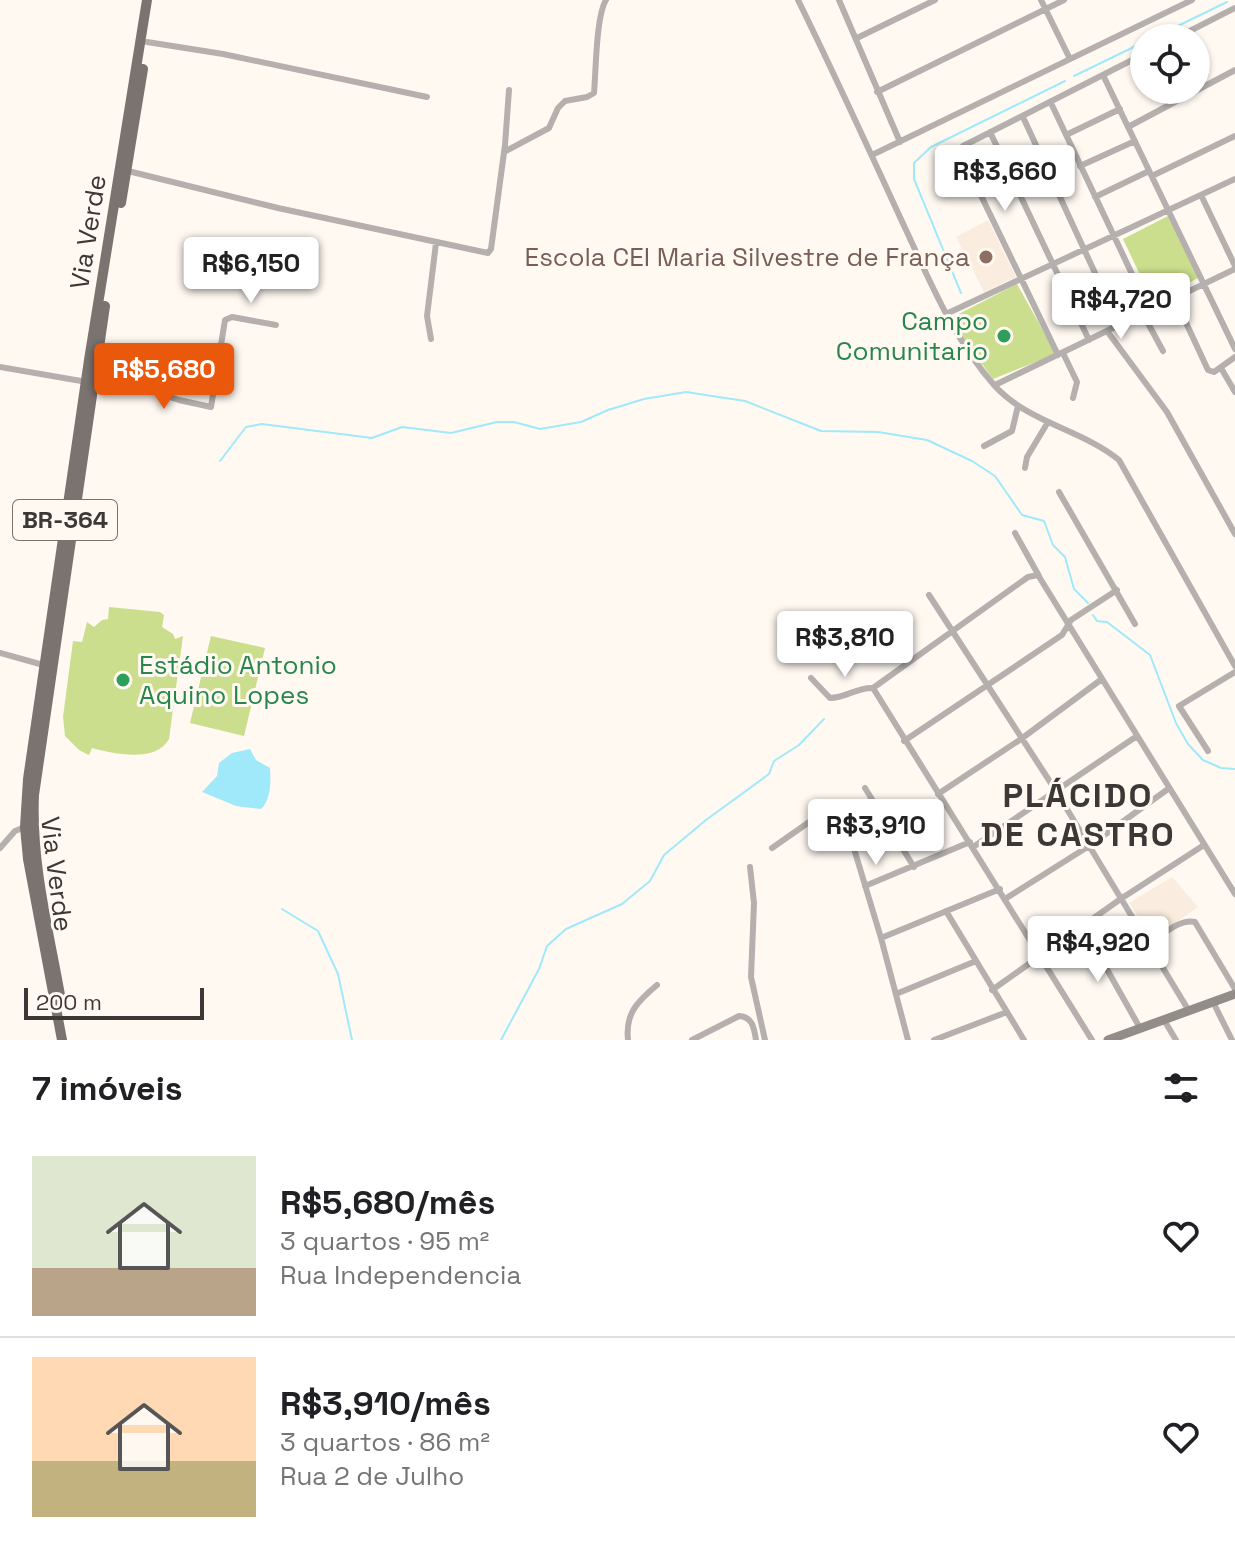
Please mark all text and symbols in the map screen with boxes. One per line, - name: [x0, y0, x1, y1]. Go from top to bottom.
- map controls: [1130, 24, 1210, 104]
- button: locate: [1130, 24, 1210, 104]
- pin: R$3,660: [931, 145, 1079, 213]
- text: R$3,660: [953, 154, 1057, 188]
- street label: Via Verde: [62, 172, 114, 292]
- pin: R$6,150: [177, 237, 325, 305]
- place label: Escola CEI Maria Silvestre de França: [525, 240, 970, 274]
- text: R$6,150: [202, 246, 300, 280]
- marker: Escola CEI Maria Silvestre de França: [977, 248, 995, 266]
- pin: R$4,720: [1047, 273, 1195, 341]
- text: R$4,720: [1070, 282, 1172, 316]
- place label: Campo Comunitario: [836, 304, 988, 368]
- marker: Campo Comunitario: [995, 327, 1013, 345]
- pin: R$5,680: [90, 343, 238, 411]
- text: R$5,680: [112, 352, 216, 386]
- road number: BR-364: [13, 500, 117, 540]
- pin: R$3,810: [771, 611, 919, 679]
- text: R$3,810: [795, 620, 895, 654]
- place label: Estádio Antonio Aquino Lopes: [139, 648, 337, 712]
- marker: Estádio Antonio Aquino Lopes: [114, 671, 132, 689]
- district label: PLÁCIDO DE CASTRO: [980, 774, 1176, 856]
- pin: R$3,910: [802, 799, 950, 867]
- text: R$3,910: [826, 808, 926, 842]
- street label: Via Verde: [33, 814, 81, 934]
- pin: R$4,920: [1024, 916, 1172, 984]
- text: R$4,920: [1046, 925, 1150, 959]
- scale bar: [24, 984, 204, 1020]
- text: 200 m: [36, 988, 102, 1016]
- icon: filters: [1159, 1066, 1203, 1110]
- text: 7 imóveis: [32, 1067, 183, 1110]
- text: R$5,680/mês: [280, 1181, 495, 1224]
- icon: home: [96, 1188, 192, 1284]
- icon: heart: [1159, 1214, 1203, 1258]
- text: 3 quartos · 95 m²: [280, 1224, 489, 1258]
- text: Rua Independencia: [280, 1258, 521, 1292]
- text: R$3,910/mês: [280, 1382, 491, 1425]
- icon: home: [96, 1389, 192, 1485]
- icon: heart: [1159, 1415, 1203, 1459]
- text: 3 quartos · 86 m²: [280, 1425, 490, 1459]
- text: Rua 2 de Julho: [280, 1459, 464, 1493]

